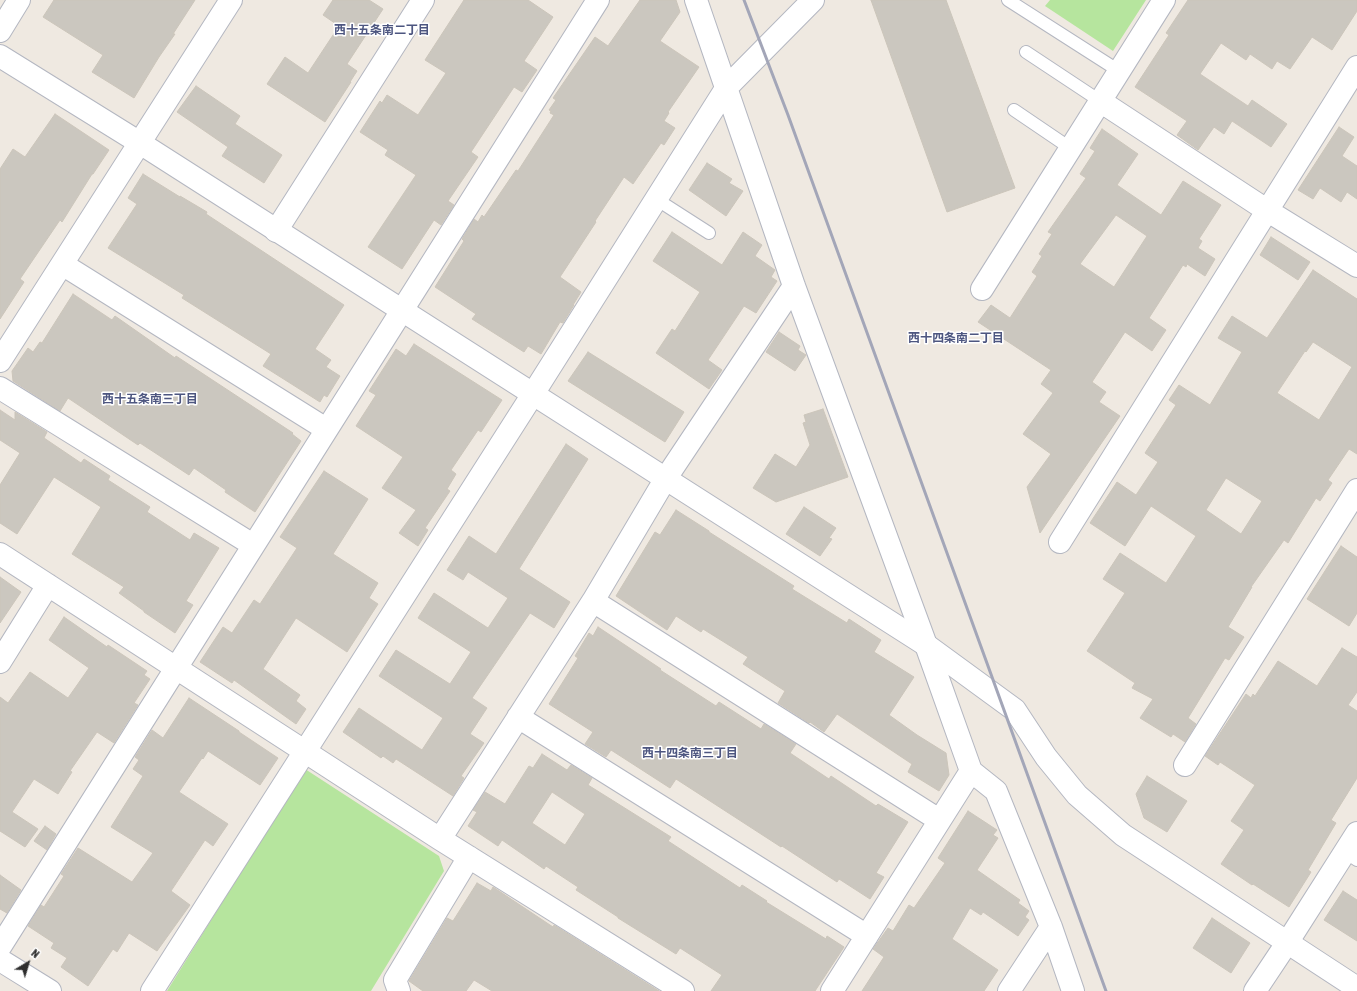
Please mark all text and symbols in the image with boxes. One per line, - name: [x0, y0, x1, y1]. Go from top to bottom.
- district label: 西十五条南二丁目: [334, 23, 430, 37]
- district label: 西十四条南二丁目: [908, 331, 1004, 345]
- district label: 西十五条南三丁目: [102, 392, 198, 406]
- district label: 西十四条南三丁目: [642, 746, 738, 760]
- north arrow: [8, 943, 48, 983]
- text: N: [29, 947, 42, 960]

